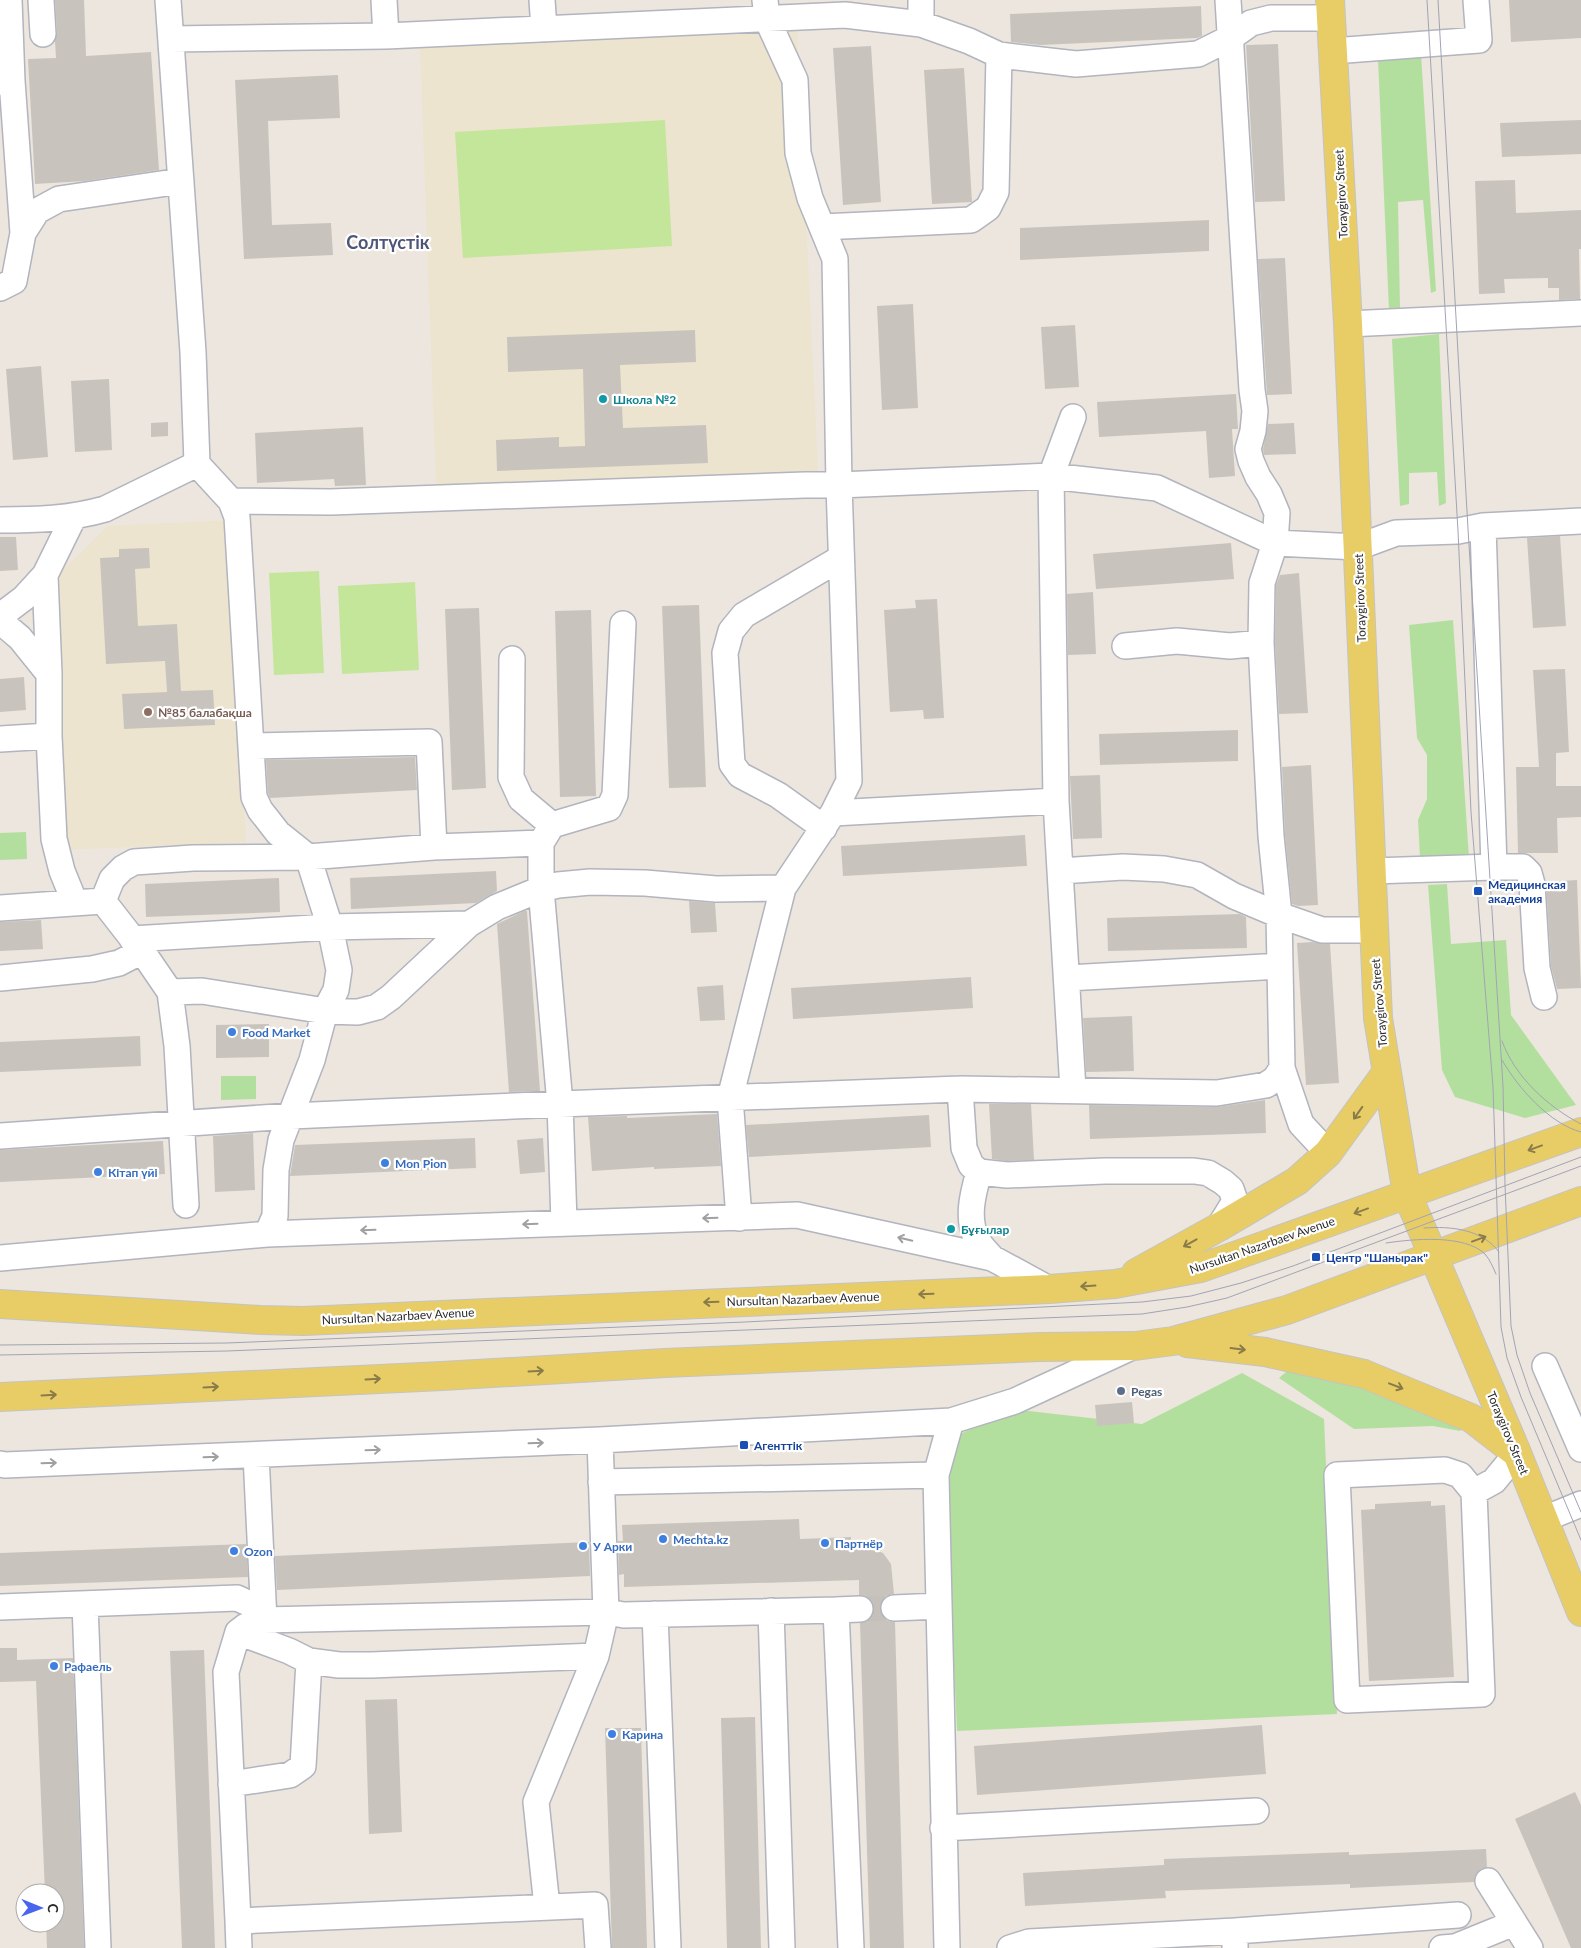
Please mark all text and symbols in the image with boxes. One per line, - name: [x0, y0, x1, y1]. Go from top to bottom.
- street label: Toraygirov Street: [1331, 148, 1351, 239]
- district label: Солтүстік: [346, 231, 430, 253]
- place label: Школа №2: [613, 392, 676, 407]
- marker: Школа №2: [597, 393, 609, 405]
- street label: Toraygirov Street: [1351, 553, 1369, 643]
- place label: №85 балабақша: [158, 705, 252, 720]
- marker: №85 балабақша: [142, 706, 154, 718]
- place label: Медицинская академия: [1488, 877, 1566, 906]
- marker: Медицинская академия: [1472, 885, 1484, 897]
- street label: Toraygirov Street: [1368, 957, 1390, 1048]
- place label: Food Market: [242, 1025, 311, 1040]
- marker: Food Market: [226, 1026, 238, 1038]
- one-way arrow: [1353, 1106, 1363, 1120]
- one-way arrow: [1528, 1144, 1543, 1153]
- place label: Mon Pion: [395, 1156, 447, 1171]
- marker: Mon Pion: [379, 1157, 391, 1169]
- place label: Кітап үйі: [108, 1165, 158, 1180]
- marker: Кітап үйі: [92, 1166, 104, 1178]
- one-way arrow: [1354, 1207, 1370, 1216]
- street label: Nursultan Nazarbaev Avenue: [1187, 1213, 1337, 1277]
- one-way arrow: [703, 1214, 719, 1223]
- one-way arrow: [523, 1219, 539, 1228]
- place label: Бұғылар: [961, 1222, 1009, 1237]
- marker: Бұғылар: [945, 1223, 957, 1235]
- one-way arrow: [360, 1226, 376, 1235]
- one-way arrow: [898, 1234, 914, 1243]
- one-way arrow: [1470, 1234, 1486, 1243]
- one-way arrow: [1183, 1238, 1198, 1248]
- place label: Центр "Шанырак": [1326, 1250, 1428, 1265]
- marker: Центр "Шанырак": [1310, 1251, 1322, 1263]
- one-way arrow: [1080, 1281, 1096, 1291]
- street label: Nursultan Nazarbaev Avenue: [726, 1289, 880, 1309]
- one-way arrow: [918, 1289, 934, 1298]
- one-way arrow: [703, 1298, 719, 1307]
- street label: Nursultan Nazarbaev Avenue: [321, 1305, 475, 1327]
- one-way arrow: [1230, 1344, 1246, 1354]
- one-way arrow: [527, 1366, 543, 1375]
- one-way arrow: [365, 1375, 381, 1384]
- one-way arrow: [1388, 1382, 1403, 1392]
- one-way arrow: [203, 1383, 219, 1392]
- place label: Pegas: [1131, 1384, 1162, 1399]
- marker: Pegas: [1115, 1385, 1127, 1397]
- street label: Toraygirov Street: [1484, 1389, 1533, 1478]
- one-way arrow: [40, 1390, 56, 1399]
- one-way arrow: [527, 1438, 543, 1447]
- place label: Агенттік: [753, 1438, 803, 1453]
- marker: Агенттік: [738, 1439, 750, 1451]
- one-way arrow: [365, 1445, 381, 1454]
- one-way arrow: [203, 1452, 219, 1461]
- one-way arrow: [40, 1459, 56, 1468]
- place label: Mechta.kz: [673, 1532, 729, 1547]
- marker: Mechta.kz: [657, 1533, 669, 1545]
- place label: Партнёр: [835, 1536, 883, 1551]
- marker: Партнёр: [819, 1537, 831, 1549]
- place label: У Арки: [592, 1539, 632, 1554]
- marker: У Арки: [577, 1540, 589, 1552]
- place label: Ozon: [244, 1544, 273, 1559]
- marker: Ozon: [228, 1545, 240, 1557]
- place label: Рафаель: [64, 1659, 112, 1674]
- marker: Рафаель: [48, 1660, 60, 1672]
- place label: Карина: [622, 1727, 663, 1742]
- marker: Карина: [606, 1728, 618, 1740]
- north arrow: [15, 1883, 65, 1933]
- text: С: [45, 1903, 62, 1914]

